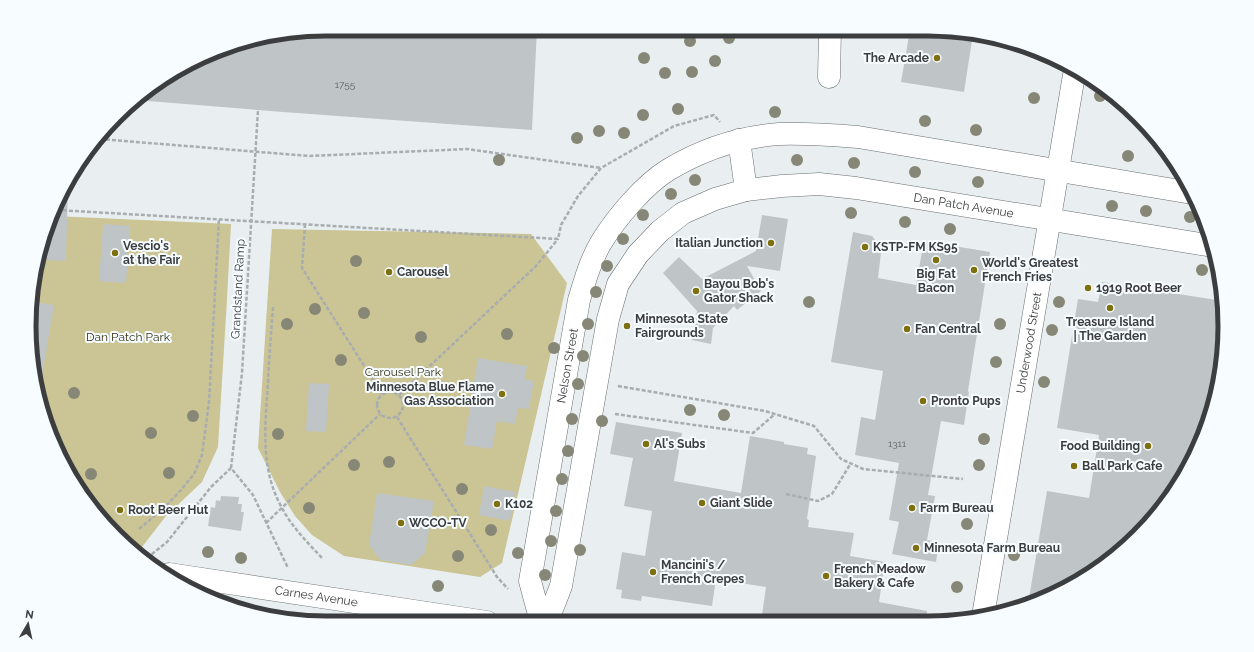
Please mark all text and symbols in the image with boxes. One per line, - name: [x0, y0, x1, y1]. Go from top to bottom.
- place label: The Arcade: [863, 51, 929, 65]
- marker: The Arcade: [932, 53, 942, 63]
- house number: 1755: [335, 79, 356, 90]
- street label: Dan Patch Avenue: [912, 190, 1015, 221]
- place label: Italian Junction: [675, 236, 763, 250]
- marker: Italian Junction: [766, 238, 776, 248]
- place label: Vescio's at the Fair: [123, 239, 181, 267]
- street label: Grandstand Ramp: [228, 239, 248, 339]
- place label: KSTP-FM KS95: [873, 240, 958, 254]
- marker: KSTP-FM KS95: [860, 242, 870, 252]
- marker: Vescio's at the Fair: [110, 248, 120, 258]
- marker: Big Fat Bacon: [931, 255, 941, 265]
- place label: World's Greatest French Fries: [982, 256, 1079, 284]
- place label: Carousel: [397, 265, 448, 279]
- marker: World's Greatest French Fries: [969, 265, 979, 275]
- marker: Carousel: [384, 267, 394, 277]
- place label: Big Fat Bacon: [916, 267, 956, 295]
- place label: Bayou Bob's Gator Shack: [704, 277, 774, 305]
- place label: 1919 Root Beer: [1096, 281, 1182, 295]
- marker: 1919 Root Beer: [1083, 283, 1093, 293]
- marker: Bayou Bob's Gator Shack: [691, 286, 701, 296]
- street label: Underwood Street: [1014, 291, 1044, 394]
- marker: Treasure Island | The Garden: [1105, 303, 1115, 313]
- place label: Minnesota State Fairgrounds: [635, 312, 728, 340]
- place label: Treasure Island | The Garden: [1066, 315, 1154, 343]
- marker: Minnesota State Fairgrounds: [622, 321, 632, 331]
- place label: Fan Central: [915, 322, 981, 336]
- marker: Fan Central: [902, 324, 912, 334]
- street label: Nelson Street: [554, 327, 581, 404]
- park label: Dan Patch Park: [86, 330, 171, 344]
- park label: Carousel Park: [365, 365, 442, 379]
- place label: Minnesota Blue Flame Gas Association: [366, 380, 494, 408]
- marker: Minnesota Blue Flame Gas Association: [497, 389, 507, 399]
- place label: Pronto Pups: [931, 394, 1001, 408]
- marker: Pronto Pups: [918, 396, 928, 406]
- place label: Al's Subs: [654, 437, 705, 451]
- house number: 1311: [888, 438, 907, 449]
- marker: Al's Subs: [641, 439, 651, 449]
- place label: Food Building: [1060, 439, 1140, 453]
- marker: Food Building: [1143, 441, 1153, 451]
- place label: Ball Park Cafe: [1082, 459, 1162, 473]
- marker: Ball Park Cafe: [1069, 461, 1079, 471]
- place label: Giant Slide: [710, 496, 773, 510]
- place label: K102: [505, 497, 533, 511]
- marker: Giant Slide: [697, 498, 707, 508]
- marker: K102: [492, 499, 502, 509]
- place label: Farm Bureau: [920, 501, 994, 515]
- place label: Root Beer Hut: [128, 503, 209, 517]
- marker: Farm Bureau: [907, 503, 917, 513]
- marker: Root Beer Hut: [115, 505, 125, 515]
- place label: WCCO-TV: [409, 516, 467, 530]
- marker: WCCO-TV: [396, 518, 406, 528]
- place label: Minnesota Farm Bureau: [924, 541, 1060, 555]
- marker: Minnesota Farm Bureau: [911, 543, 921, 553]
- place label: Mancini's / French Crepes: [661, 558, 744, 586]
- place label: French Meadow Bakery & Cafe: [834, 562, 927, 590]
- marker: Mancini's / French Crepes: [648, 567, 658, 577]
- marker: French Meadow Bakery & Cafe: [821, 571, 831, 581]
- street label: Carnes Avenue: [274, 583, 359, 609]
- north arrow: [8, 604, 48, 644]
- text: N: [24, 608, 35, 622]

